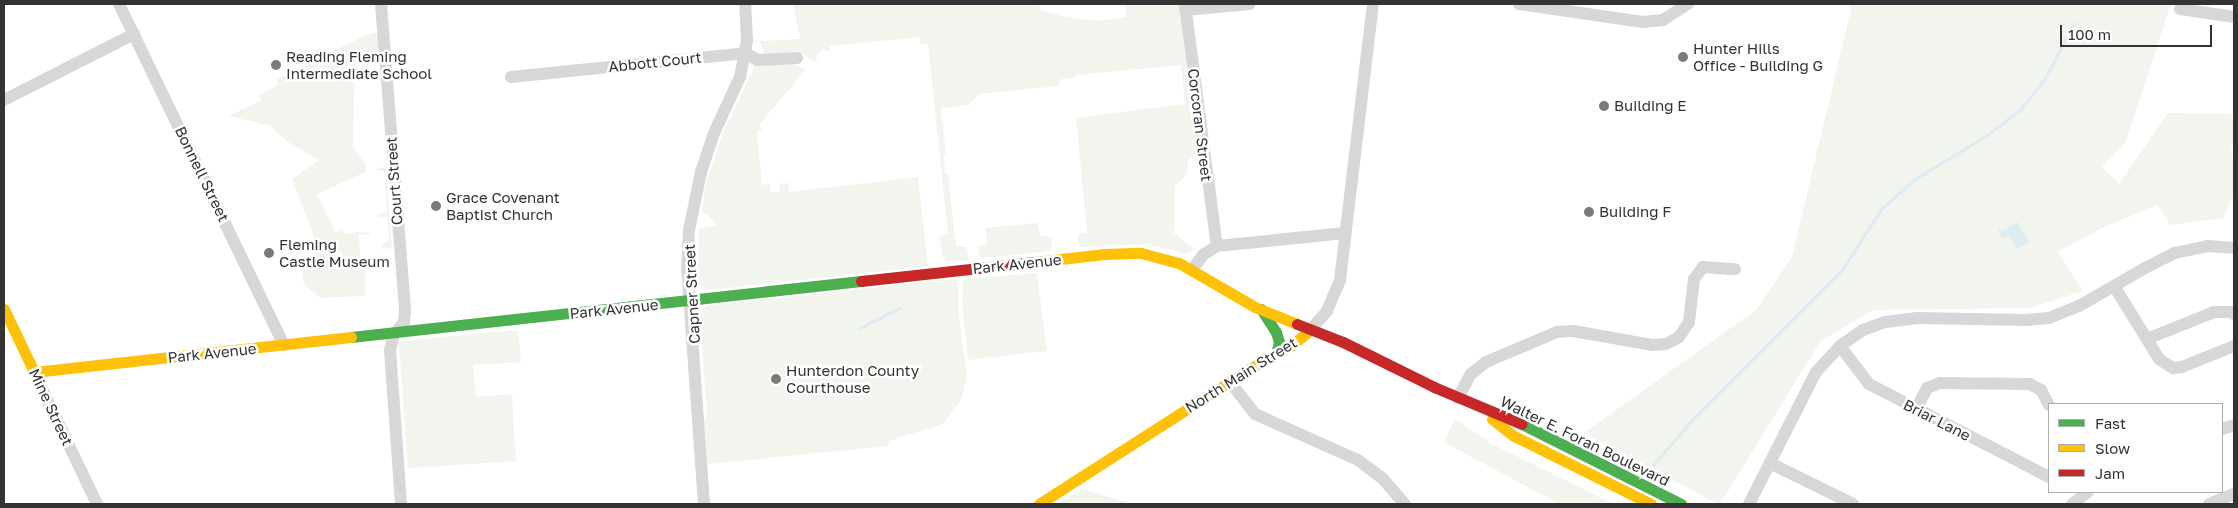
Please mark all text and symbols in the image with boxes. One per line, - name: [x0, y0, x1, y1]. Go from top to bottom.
- scale bar: [2063, 15, 2216, 47]
- text: 100 m: [2068, 25, 2111, 43]
- place label: Hunter Hills Office - Building G: [1693, 39, 1823, 74]
- place label: Reading Fleming Intermediate School: [286, 47, 432, 82]
- street label: Abbott Court: [608, 48, 702, 76]
- marker: Hunter Hills Office - Building G: [1677, 51, 1689, 63]
- marker: Reading Fleming Intermediate School: [270, 59, 282, 71]
- street label: Corcoran Street: [1184, 68, 1216, 182]
- place label: Building E: [1614, 97, 1686, 115]
- marker: Building E: [1598, 100, 1610, 112]
- street label: Bonnell Street: [171, 123, 233, 225]
- street label: Court Street: [382, 136, 406, 226]
- place label: Grace Covenant Baptist Church: [446, 188, 560, 223]
- marker: Grace Covenant Baptist Church: [430, 200, 442, 212]
- place label: Building F: [1599, 203, 1671, 221]
- marker: Building F: [1583, 206, 1595, 218]
- place label: Fleming Castle Museum: [279, 235, 390, 270]
- street label: Capner Street: [680, 244, 704, 344]
- marker: Fleming Castle Museum: [263, 247, 275, 259]
- street label: Park Avenue: [972, 250, 1062, 278]
- street label: Park Avenue: [569, 295, 659, 323]
- street label: North Main Street: [1182, 333, 1300, 417]
- street label: Park Avenue: [167, 339, 257, 367]
- place label: Hunterdon County Courthouse: [786, 361, 919, 396]
- street label: Mine Street: [25, 366, 77, 448]
- marker: Hunterdon County Courthouse: [770, 373, 782, 385]
- street label: Walter E. Foran Boulevard: [1498, 392, 1672, 490]
- street label: Briar Lane: [1900, 395, 1974, 445]
- legend: [2048, 403, 2223, 493]
- text: Fast: [2095, 414, 2126, 432]
- text: Slow: [2095, 439, 2130, 457]
- text: Jam: [2095, 464, 2125, 482]

